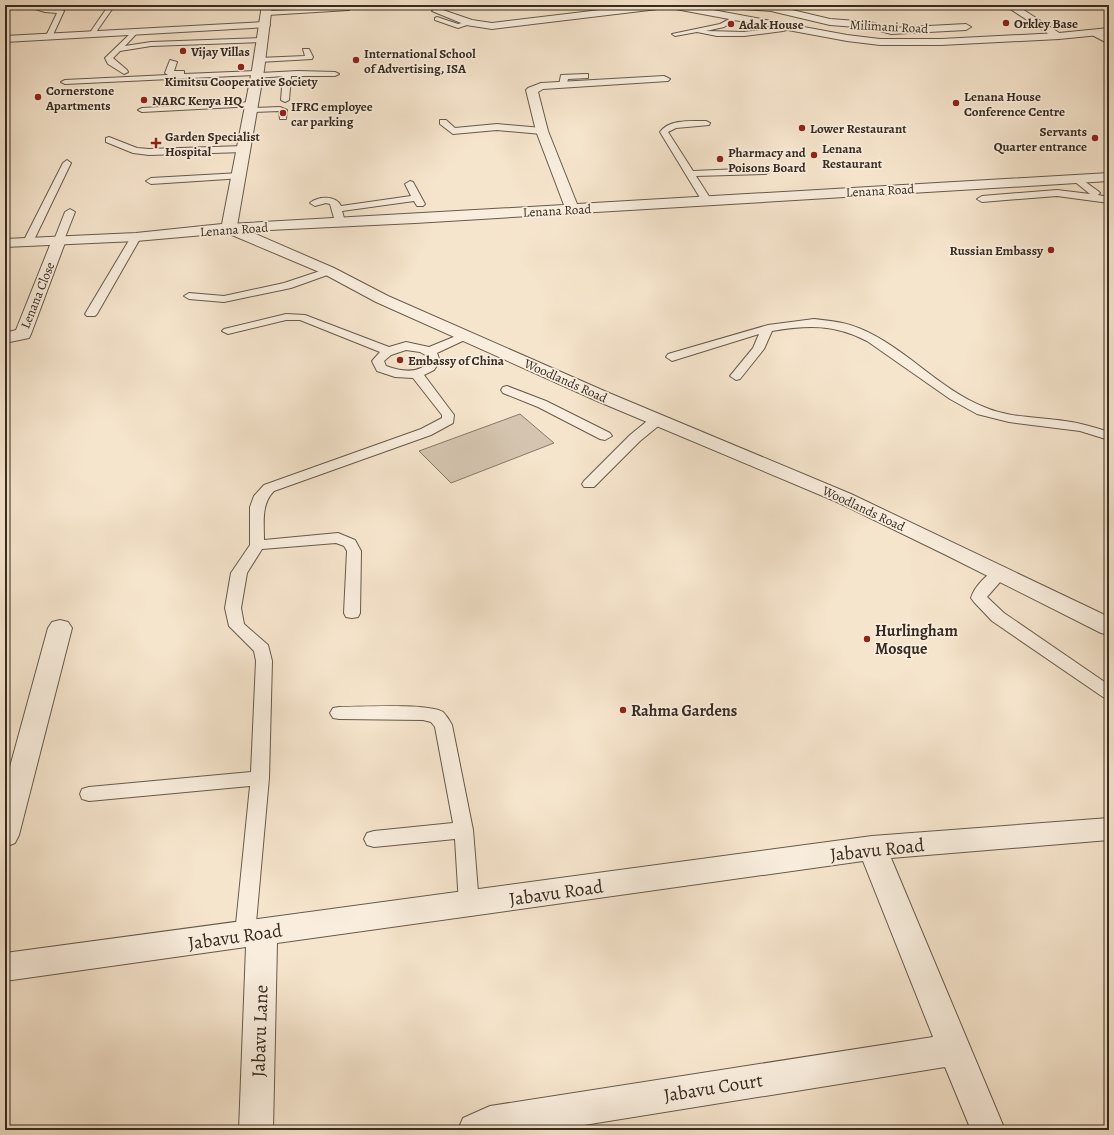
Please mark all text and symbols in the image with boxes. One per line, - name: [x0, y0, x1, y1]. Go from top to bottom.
- place label: Orkley Base: [1014, 15, 1078, 32]
- place label: Adak House: [738, 16, 804, 33]
- street label: Milimani Road: [849, 16, 929, 37]
- marker: Orkley Base: [1001, 18, 1011, 28]
- marker: Adak House: [726, 19, 736, 29]
- place label: Vijay Villas: [190, 43, 250, 60]
- place label: International School of Advertising, ISA: [364, 45, 476, 77]
- marker: Vijay Villas: [178, 46, 188, 56]
- marker: International School of Advertising, ISA: [351, 55, 361, 65]
- marker: Kimitsu Cooperative Society: [236, 62, 246, 72]
- place label: Kimitsu Cooperative Society: [164, 73, 319, 90]
- place label: Cornerstone Apartments: [45, 82, 114, 114]
- place label: Lenana House Conference Centre: [964, 88, 1065, 120]
- marker: Cornerstone Apartments: [33, 92, 43, 102]
- place label: NARC Kenya HQ: [152, 92, 244, 109]
- marker: NARC Kenya HQ: [139, 95, 149, 105]
- place label: IFRC employee car parking: [291, 98, 373, 130]
- marker: Lenana House Conference Centre: [951, 98, 961, 108]
- marker: IFRC employee car parking: [278, 108, 288, 118]
- place label: Lower Restaurant: [810, 120, 907, 137]
- marker: Lower Restaurant: [797, 123, 807, 133]
- place label: Servants Quarter entrance: [994, 123, 1087, 155]
- place label: Garden Specialist Hospital: [165, 128, 261, 160]
- marker: Servants Quarter entrance: [1090, 133, 1100, 143]
- marker: Garden Specialist Hospital: [150, 137, 162, 149]
- place label: Lenana Restaurant: [822, 140, 883, 172]
- place label: Pharmacy and Poisons Board: [728, 144, 806, 176]
- marker: Lenana Restaurant: [809, 150, 819, 160]
- marker: Pharmacy and Poisons Board: [715, 154, 725, 164]
- street label: Lenana Road: [845, 180, 915, 201]
- street label: Lenana Road: [522, 200, 592, 221]
- street label: Lenana Road: [199, 219, 269, 240]
- place label: Russian Embassy: [950, 242, 1044, 259]
- marker: Russian Embassy: [1046, 245, 1056, 255]
- street label: Lenana Close: [16, 259, 59, 331]
- place label: Embassy of China: [408, 352, 505, 369]
- street label: Woodlands Road: [521, 354, 610, 406]
- marker: Embassy of China: [395, 355, 405, 365]
- street label: Woodlands Road: [819, 481, 908, 535]
- place label: Hurlingham Mosque: [875, 620, 958, 660]
- marker: Hurlingham Mosque: [862, 634, 872, 644]
- place label: Rahma Gardens: [631, 700, 737, 722]
- marker: Rahma Gardens: [618, 705, 628, 715]
- street label: Jabavu Road: [829, 832, 926, 868]
- street label: Jabavu Road: [507, 873, 606, 912]
- street label: Jabavu Road: [186, 917, 285, 956]
- street label: Jabavu Lane: [245, 984, 275, 1078]
- street label: Jabavu Court: [662, 1067, 765, 1109]

